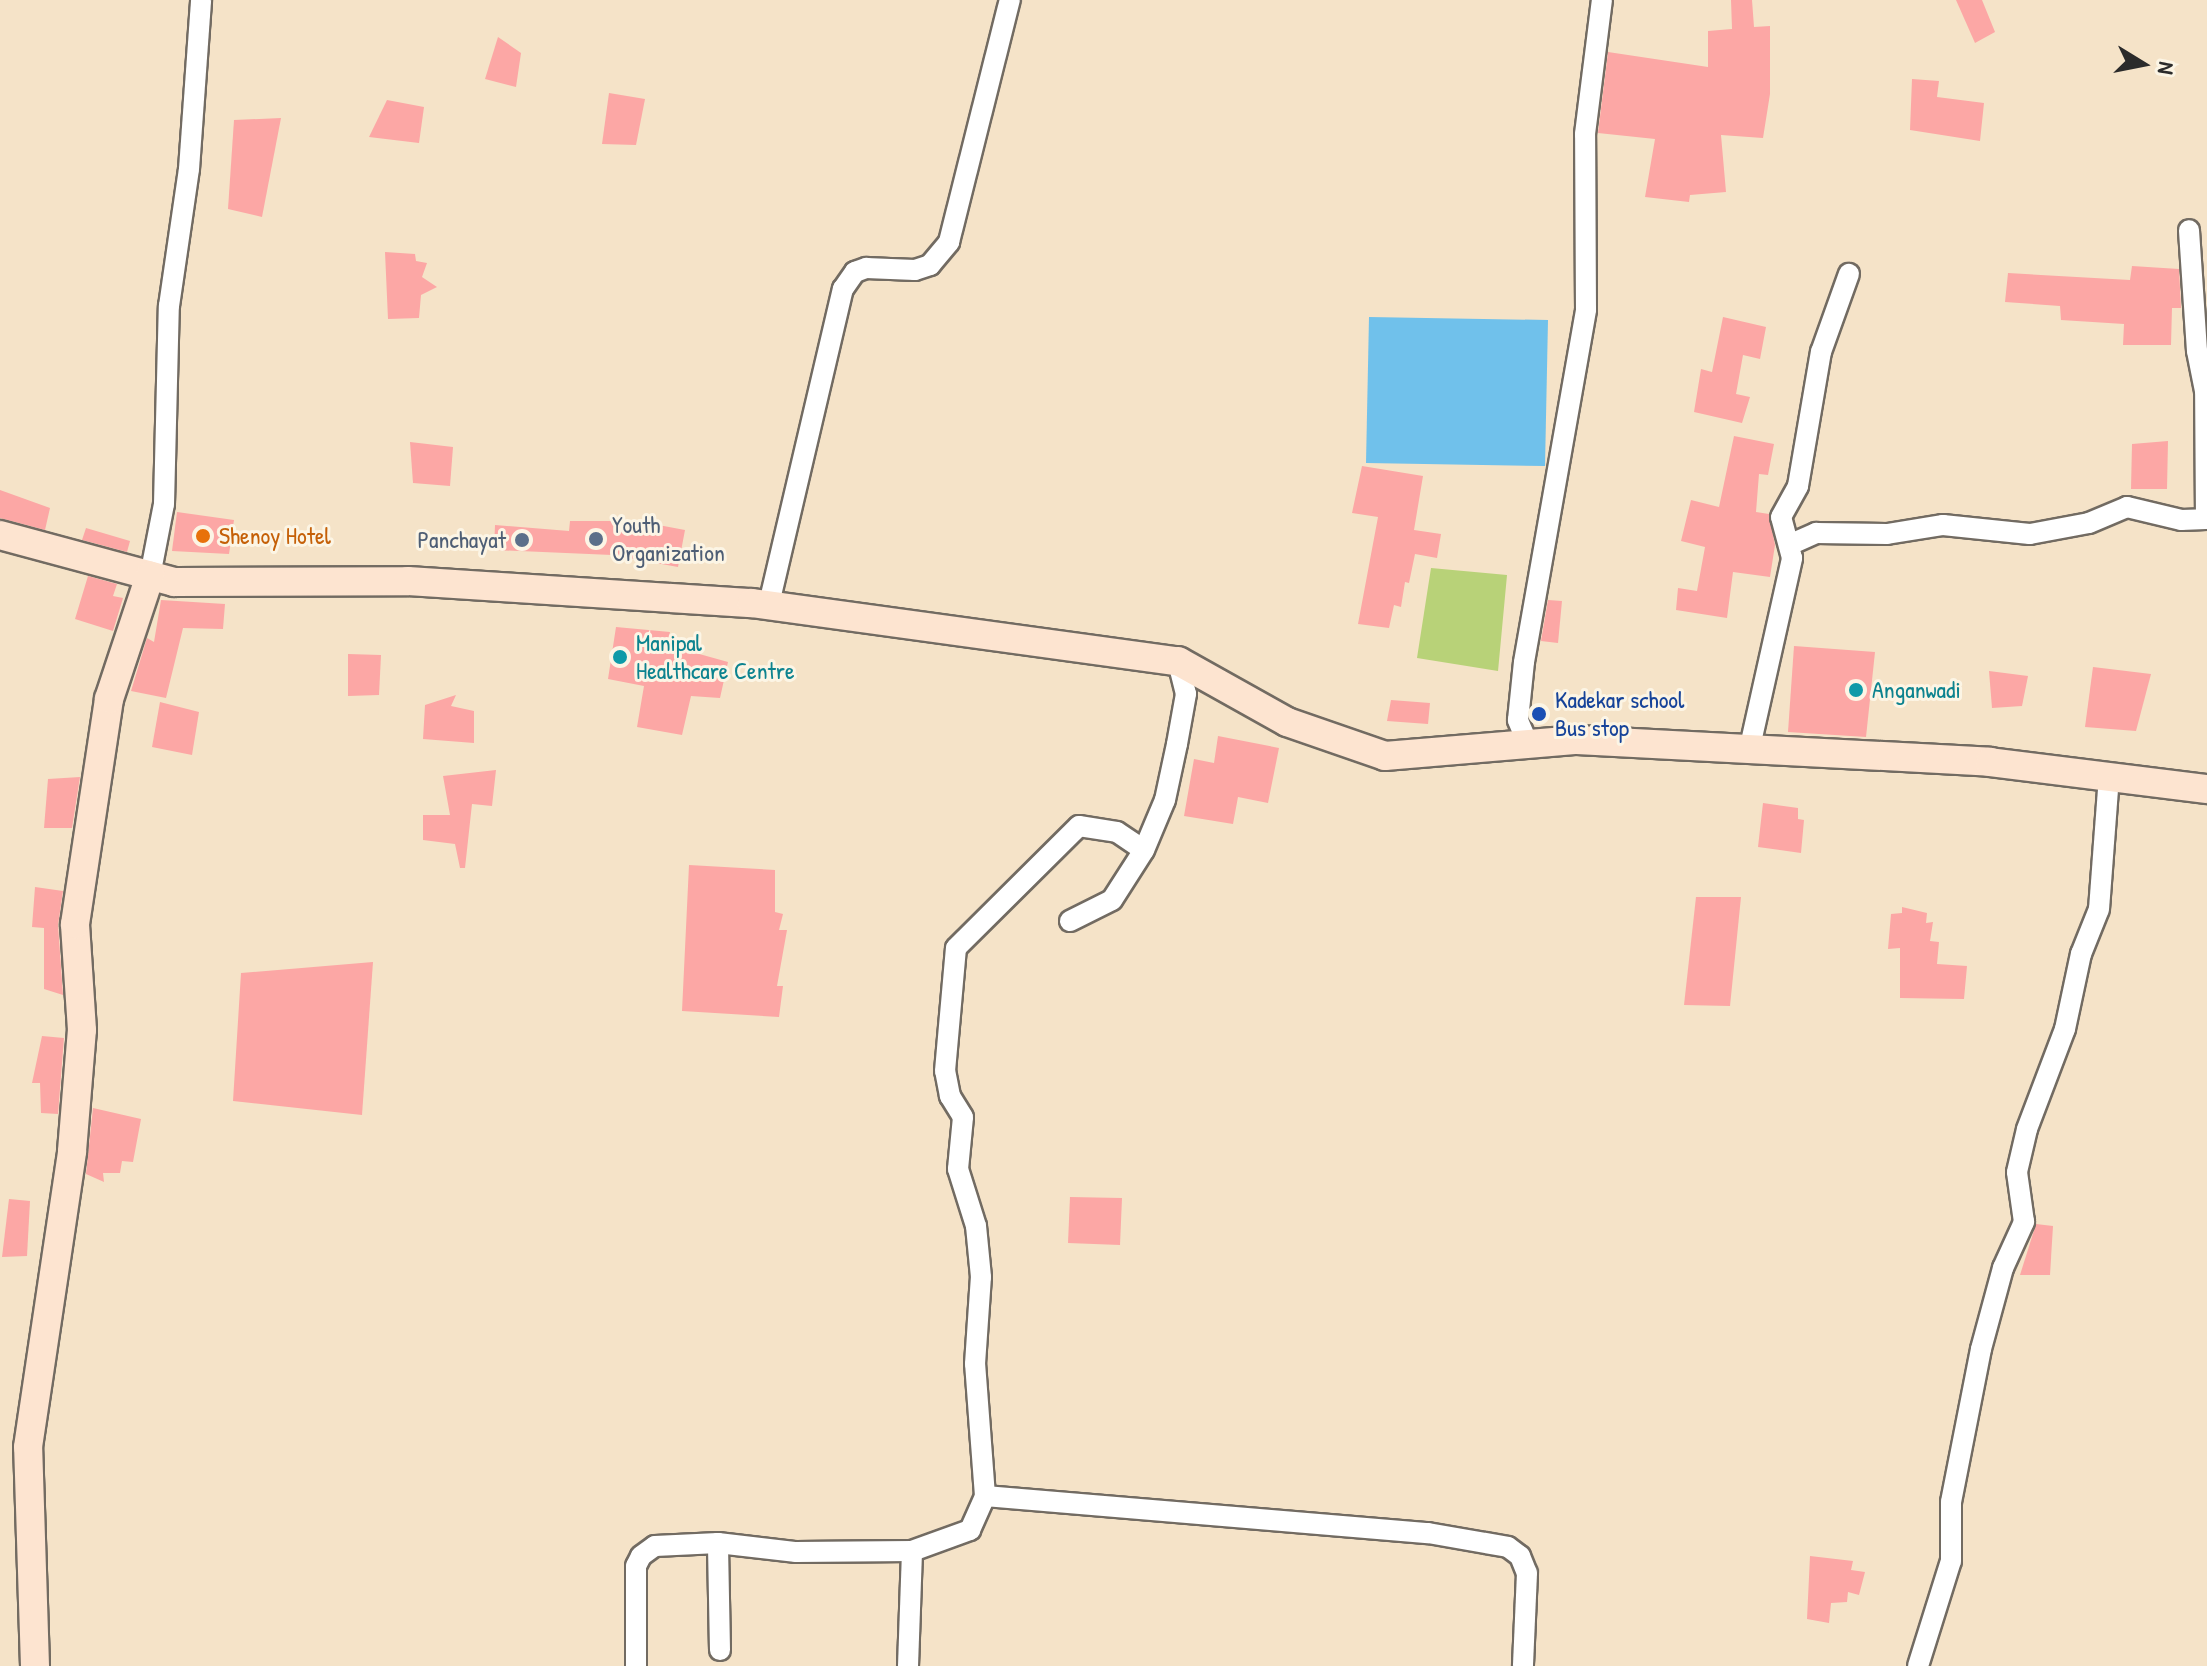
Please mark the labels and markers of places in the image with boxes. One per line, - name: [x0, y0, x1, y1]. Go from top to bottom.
- place label: Youth Organization: [612, 511, 725, 567]
- place label: Shenoy Hotel: [219, 522, 331, 550]
- place label: Panchayat: [418, 526, 506, 554]
- marker: Shenoy Hotel: [194, 527, 212, 545]
- marker: Youth Organization: [587, 530, 605, 548]
- marker: Panchayat: [513, 531, 531, 549]
- place label: Manipal Healthcare Centre: [636, 629, 795, 685]
- marker: Manipal Healthcare Centre: [611, 648, 629, 666]
- place label: Anganwadi: [1872, 676, 1961, 704]
- marker: Anganwadi: [1847, 681, 1865, 699]
- place label: Kadekar school Bus stop: [1555, 686, 1684, 742]
- marker: Kadekar school Bus stop: [1530, 705, 1548, 723]

